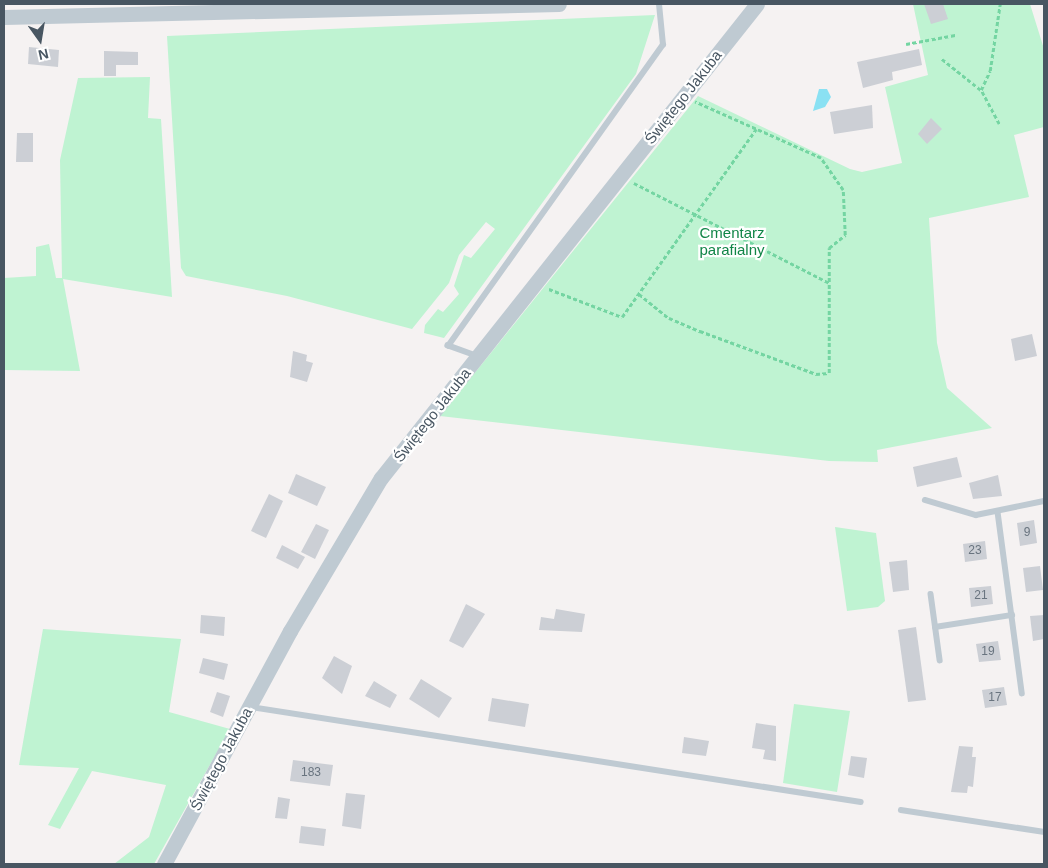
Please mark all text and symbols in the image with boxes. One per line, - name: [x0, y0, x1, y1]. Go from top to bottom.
- north arrow: [15, 15, 65, 65]
- text: N: [37, 46, 50, 64]
- street label: Świętego Jakuba: [641, 46, 725, 148]
- park label: Cmentarz parafialny: [699, 223, 765, 258]
- street label: Świętego Jakuba: [390, 364, 474, 466]
- house number: 9: [1024, 526, 1030, 540]
- house number: 23: [968, 544, 982, 558]
- house number: 21: [974, 589, 988, 603]
- house number: 19: [981, 645, 995, 659]
- house number: 17: [988, 691, 1002, 705]
- street label: Świętego Jakuba: [186, 704, 256, 814]
- house number: 183: [301, 766, 321, 780]

